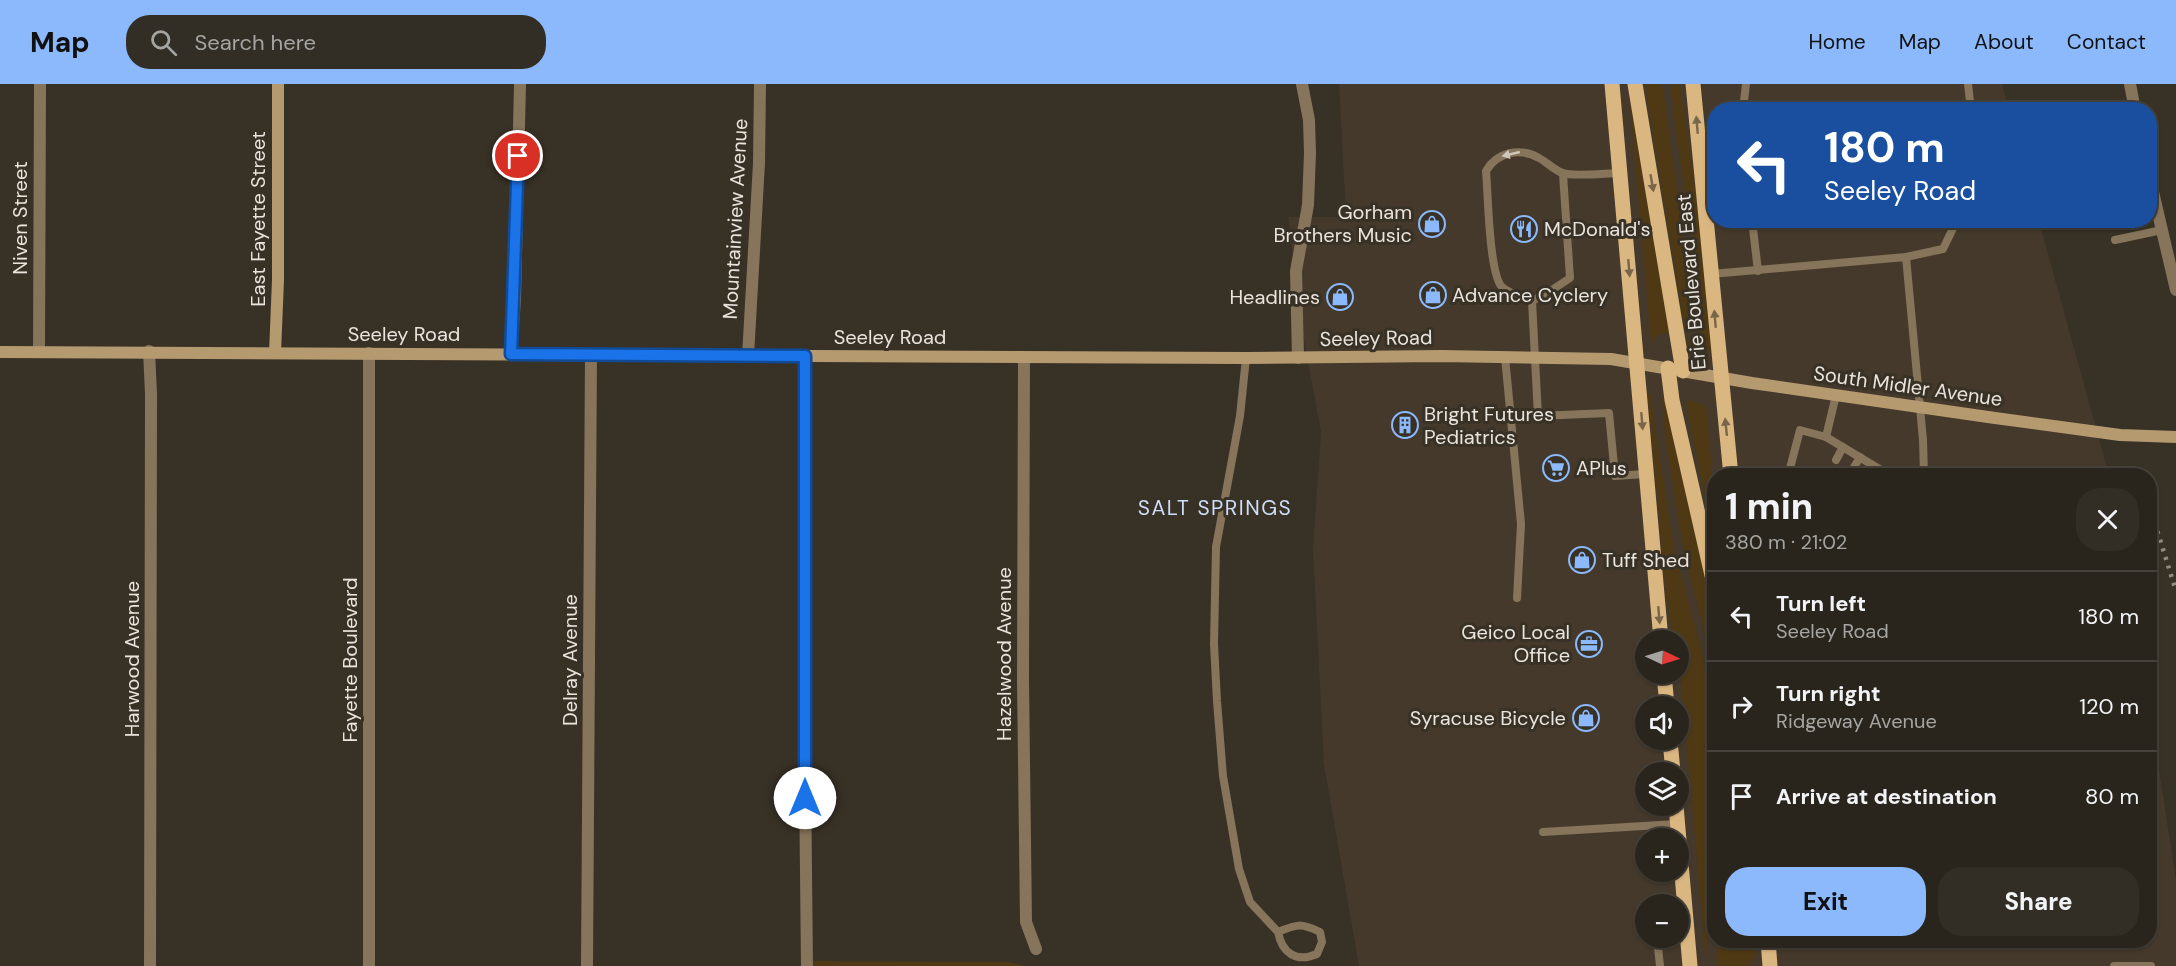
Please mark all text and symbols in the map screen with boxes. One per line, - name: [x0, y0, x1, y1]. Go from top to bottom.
- search box: [126, 15, 546, 69]
- text: Map: [30, 24, 90, 61]
- icon: search: [147, 26, 180, 59]
- text: Search here: [195, 28, 316, 57]
- text: Home: [1808, 28, 1866, 56]
- text: Map: [1899, 28, 1941, 56]
- text: About: [1974, 28, 2034, 56]
- text: Contact: [2067, 28, 2146, 56]
- one-way arrow: [1692, 116, 1702, 135]
- street label: Mountainview Avenue: [717, 118, 753, 320]
- text: 180 m: [1824, 120, 1945, 175]
- icon: left: [1725, 126, 1803, 204]
- pin: [492, 130, 543, 181]
- street label: East Fayette Street: [245, 131, 271, 307]
- icon: arrive: [501, 139, 534, 172]
- one-way arrow: [1502, 149, 1520, 159]
- street label: Niven Street: [7, 161, 33, 275]
- text: Seeley Road: [1824, 173, 1976, 208]
- one-way arrow: [1647, 174, 1656, 193]
- street label: Erie Boulevard East: [1670, 193, 1712, 371]
- place label: Gorham Brothers Music: [1273, 199, 1412, 248]
- shop icon: Gorham Brothers Music: [1417, 209, 1447, 239]
- restaurant icon: McDonald's: [1509, 214, 1539, 244]
- place label: McDonald's: [1544, 216, 1650, 242]
- one-way arrow: [1624, 258, 1634, 277]
- shop icon: Advance Cyclery: [1418, 280, 1448, 310]
- shop icon: Headlines: [1325, 282, 1355, 312]
- place label: Advance Cyclery: [1452, 282, 1608, 308]
- place label: Headlines: [1229, 284, 1320, 310]
- one-way arrow: [1710, 310, 1720, 329]
- street label: Seeley Road: [348, 321, 460, 347]
- street label: Seeley Road: [834, 324, 946, 350]
- street label: Seeley Road: [1319, 324, 1433, 352]
- street label: South Midler Avenue: [1812, 360, 2004, 412]
- place label: Bright Futures Pediatrics: [1424, 401, 1554, 450]
- building icon: Bright Futures Pediatrics: [1390, 410, 1420, 440]
- one-way arrow: [1637, 411, 1646, 430]
- one-way arrow: [1721, 417, 1731, 436]
- supermarket icon: APlus: [1541, 453, 1571, 483]
- place label: APlus: [1576, 455, 1627, 481]
- text: 1 min: [1725, 483, 1813, 530]
- button: close: [2076, 488, 2139, 551]
- district label: SALT SPRINGS: [1138, 494, 1292, 522]
- text: 380 m · 21:02: [1725, 529, 1847, 555]
- shop icon: Tuff Shed: [1567, 545, 1597, 575]
- place label: Tuff Shed: [1602, 547, 1690, 573]
- street label: Hazelwood Avenue: [991, 567, 1017, 741]
- street label: Fayette Boulevard: [337, 577, 363, 743]
- street label: Harwood Avenue: [119, 581, 145, 737]
- text: Turn left: [1776, 589, 1866, 618]
- street label: Delray Avenue: [557, 594, 583, 726]
- icon: left: [1725, 600, 1758, 633]
- text: 180 m: [2078, 602, 2139, 631]
- one-way arrow: [1654, 605, 1664, 624]
- text: Seeley Road: [1776, 618, 1889, 644]
- place label: Geico Local Office: [1461, 619, 1570, 668]
- office icon: Geico Local Office: [1574, 629, 1604, 659]
- north arrow: [1635, 630, 1689, 684]
- map controls: [1635, 630, 1689, 948]
- text: Turn right: [1776, 679, 1881, 708]
- icon: right: [1725, 690, 1758, 723]
- text: 120 m: [2079, 692, 2139, 721]
- button: sound: [1635, 696, 1689, 750]
- shop icon: Syracuse Bicycle: [1571, 703, 1601, 733]
- place label: Syracuse Bicycle: [1410, 705, 1566, 731]
- text: Ridgeway Avenue: [1776, 708, 1937, 734]
- button: layers: [1635, 762, 1689, 816]
- position arrow: [773, 766, 837, 830]
- icon: arrive: [1725, 780, 1758, 813]
- text: Arrive at destination: [1776, 782, 1997, 811]
- text: 80 m: [2085, 782, 2139, 811]
- button: +: [1635, 828, 1689, 882]
- button: Exit: [1725, 867, 1926, 936]
- button: Share: [1938, 867, 2139, 936]
- button: −: [1635, 894, 1689, 948]

